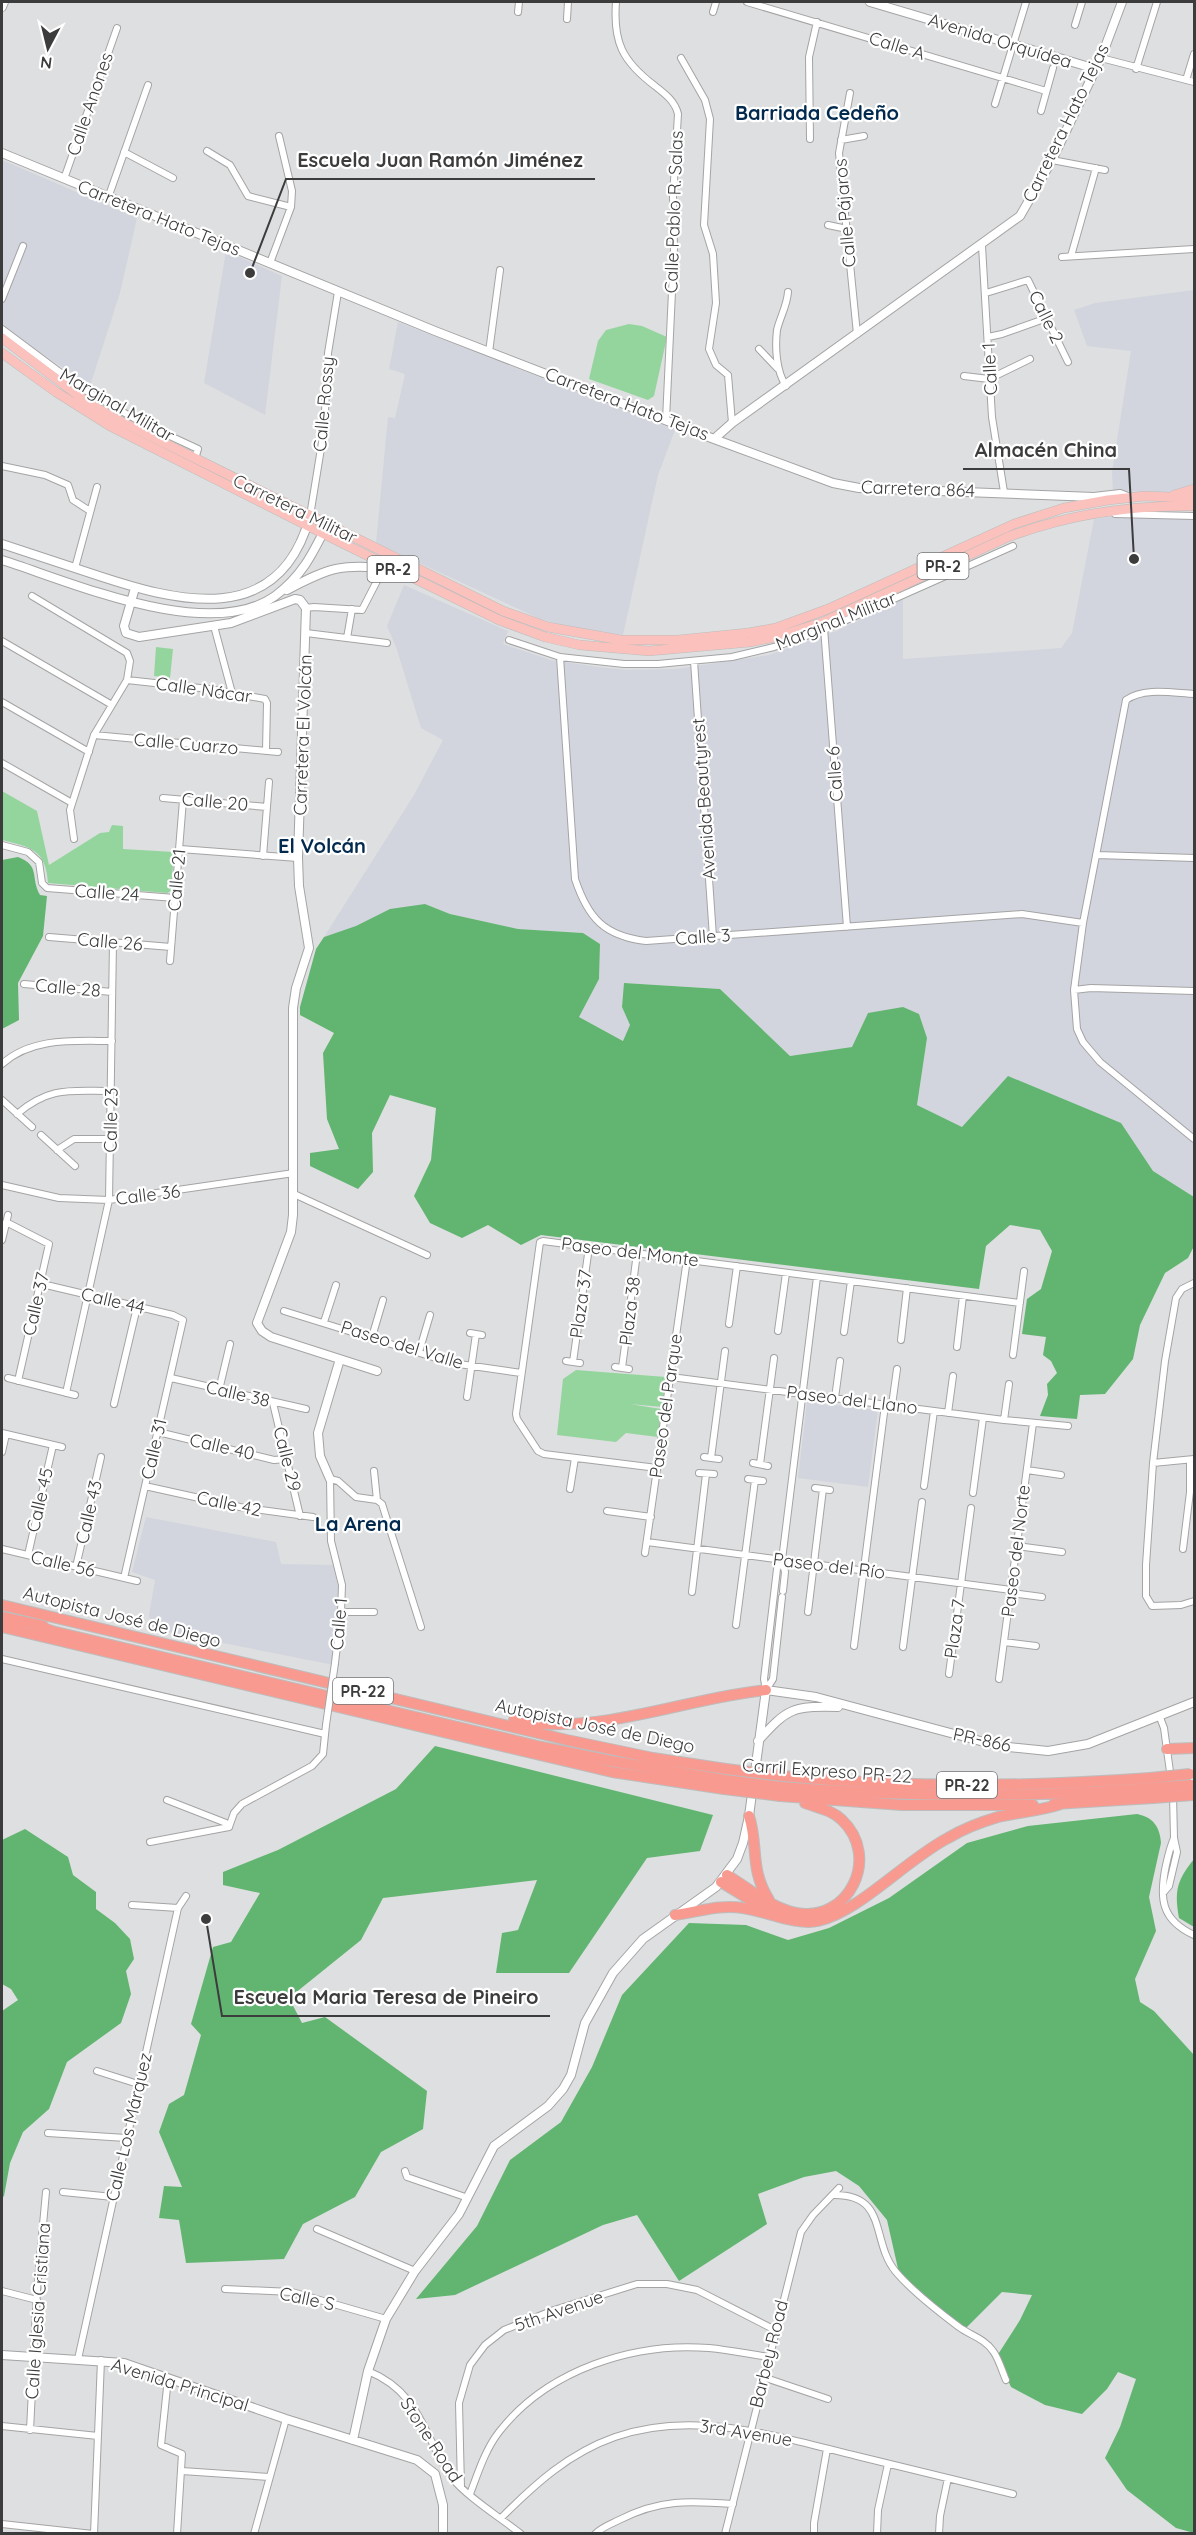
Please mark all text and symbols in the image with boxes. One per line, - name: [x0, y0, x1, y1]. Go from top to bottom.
- street label: Avenida Orquídea: [925, 8, 1075, 73]
- north arrow: [18, 18, 78, 78]
- street label: Calle A: [866, 26, 928, 65]
- street label: Carretera Hato Tejas: [1017, 40, 1114, 206]
- street label: Calle Anones: [61, 49, 118, 159]
- text: N: [39, 52, 53, 74]
- district label: Barriada Cedeño: [735, 100, 899, 125]
- street label: Calle Pablo R. Salas: [659, 130, 688, 294]
- callout: Escuela Juan Ramón Jiménez: [286, 141, 595, 179]
- text: Escuela Juan Ramón Jiménez: [297, 147, 583, 172]
- street label: Calle Pájaros: [828, 158, 861, 268]
- street label: Carretera Hato Tejas: [74, 174, 244, 261]
- street label: Calle 2: [1024, 287, 1069, 347]
- street label: Calle 1: [977, 342, 1002, 396]
- street label: Calle Rossy: [308, 355, 339, 453]
- street label: Marginal Militar: [56, 362, 179, 447]
- street label: Carretera Hato Tejas: [542, 362, 712, 445]
- callout: Almacén China: [963, 431, 1129, 469]
- text: Almacén China: [975, 437, 1117, 462]
- street label: Carretera Militar: [229, 468, 361, 549]
- street label: Carretera 864: [861, 475, 975, 502]
- road number: PR-2: [918, 553, 968, 579]
- road number: PR-2: [368, 556, 418, 582]
- street label: Marginal Militar: [772, 586, 900, 655]
- street label: Carretera El Volcán: [288, 654, 317, 816]
- street label: Calle Nácar: [154, 671, 254, 708]
- street label: Avenida Beautyrest: [686, 717, 721, 881]
- street label: Calle Cuarzo: [133, 727, 239, 760]
- street label: Calle 6: [821, 745, 848, 803]
- street label: Calle 20: [181, 787, 249, 816]
- district label: El Volcán: [278, 833, 366, 858]
- street label: Calle 21: [162, 848, 191, 912]
- street label: Calle 24: [74, 879, 140, 906]
- street label: Calle 3: [675, 923, 731, 950]
- street label: Calle 26: [76, 927, 144, 956]
- street label: Calle 28: [34, 973, 102, 1002]
- street label: Calle 23: [98, 1087, 123, 1153]
- street label: Calle 36: [114, 1179, 182, 1210]
- street label: Paseo del Monte: [560, 1232, 700, 1271]
- street label: Plaza 37: [564, 1268, 597, 1340]
- street label: Calle 37: [17, 1270, 54, 1338]
- street label: Plaza 38: [614, 1275, 645, 1347]
- street label: Calle 44: [79, 1282, 147, 1319]
- street label: Paseo del Valle: [338, 1315, 466, 1374]
- street label: Paseo del Parque: [644, 1332, 687, 1480]
- street label: Calle 38: [204, 1375, 272, 1412]
- street label: Paseo del Llano: [785, 1380, 919, 1419]
- street label: Calle 31: [135, 1416, 172, 1482]
- street label: Calle 29: [268, 1424, 307, 1494]
- street label: Calle 40: [187, 1428, 257, 1465]
- street label: Calle 45: [21, 1465, 58, 1534]
- street label: Calle 43: [70, 1478, 107, 1546]
- street label: Paseo del Norte: [996, 1483, 1035, 1618]
- street label: Calle 42: [195, 1485, 263, 1522]
- district label: La Arena: [315, 1511, 401, 1536]
- street label: Calle 56: [29, 1545, 98, 1582]
- street label: Paseo del Río: [772, 1547, 886, 1584]
- street label: Autopista José de Diego: [21, 1581, 223, 1652]
- street label: Calle 1: [325, 1597, 352, 1651]
- street label: Plaza 7: [939, 1598, 970, 1660]
- road number: PR-22: [333, 1678, 393, 1704]
- street label: Autopista José de Diego: [493, 1693, 697, 1758]
- street label: PR-866: [951, 1722, 1014, 1757]
- street label: Carril Expreso PR-22: [741, 1753, 913, 1788]
- road number: PR-22: [937, 1772, 997, 1798]
- callout: Escuela Maria Teresa de Pineiro: [222, 1978, 550, 2016]
- text: Escuela Maria Teresa de Pineiro: [234, 1984, 538, 2009]
- street label: Calle Los Márquez: [100, 2050, 157, 2203]
- street label: Calle Iglesia Cristiana: [20, 2222, 55, 2400]
- street label: Calle S: [277, 2281, 337, 2316]
- street label: 5th Avenue: [511, 2285, 606, 2336]
- street label: Barbey Road: [744, 2298, 793, 2410]
- street label: Avenida Principal: [109, 2353, 252, 2416]
- street label: Stone Road: [395, 2393, 468, 2487]
- street label: 3rd Avenue: [698, 2414, 794, 2451]

